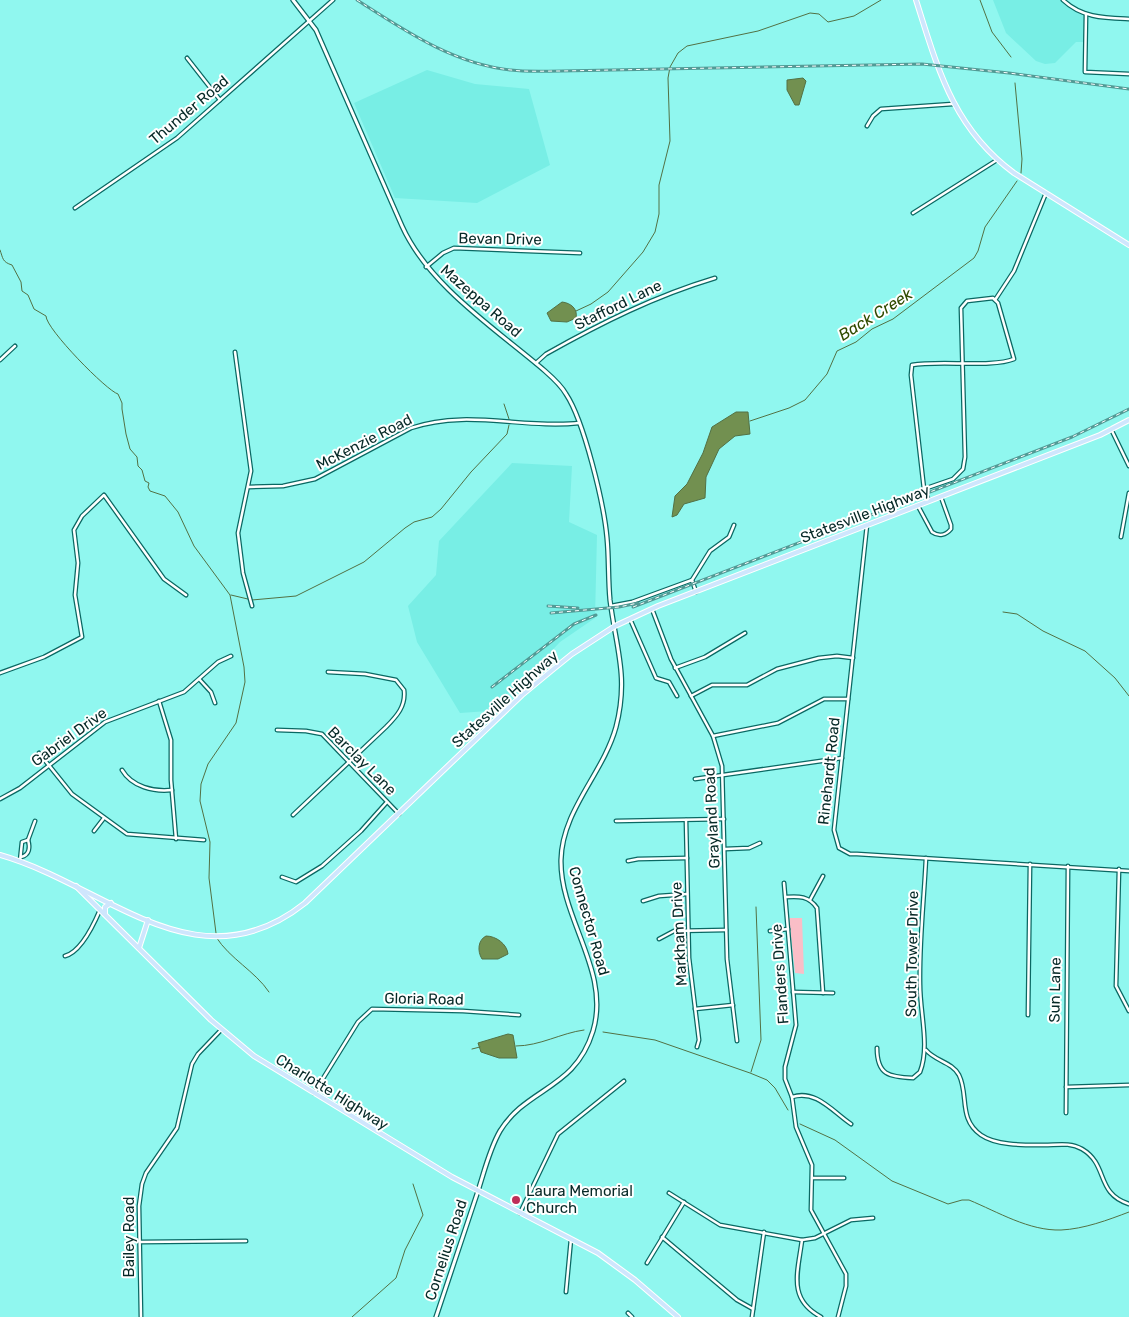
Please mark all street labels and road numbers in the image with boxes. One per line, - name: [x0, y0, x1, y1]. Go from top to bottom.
- street label: Thunder Road: [146, 72, 232, 148]
- street label: Bevan Drive: [458, 229, 542, 249]
- street label: Mazeppa Road: [437, 261, 525, 341]
- street label: Stafford Lane: [572, 276, 664, 334]
- street label: McKenzie Road: [313, 410, 415, 474]
- street label: Statesville Highway: [798, 481, 932, 547]
- street label: Statesville Highway: [448, 647, 562, 751]
- street label: Gabriel Drive: [28, 704, 110, 770]
- street label: Rinehardt Road: [814, 716, 844, 826]
- street label: Barclay Lane: [324, 723, 400, 799]
- street label: Grayland Road: [700, 767, 724, 869]
- street label: Connector Road: [565, 864, 613, 978]
- street label: Markham Drive: [667, 882, 691, 986]
- street label: South Tower Drive: [902, 891, 922, 1017]
- street label: Flanders Drive: [768, 923, 792, 1025]
- street label: Sun Lane: [1045, 957, 1065, 1023]
- street label: Gloria Road: [384, 989, 464, 1009]
- street label: Charlotte Highway: [272, 1050, 392, 1134]
- street label: Bailey Road: [120, 1197, 138, 1277]
- street label: Cornelius Road: [421, 1197, 471, 1303]

